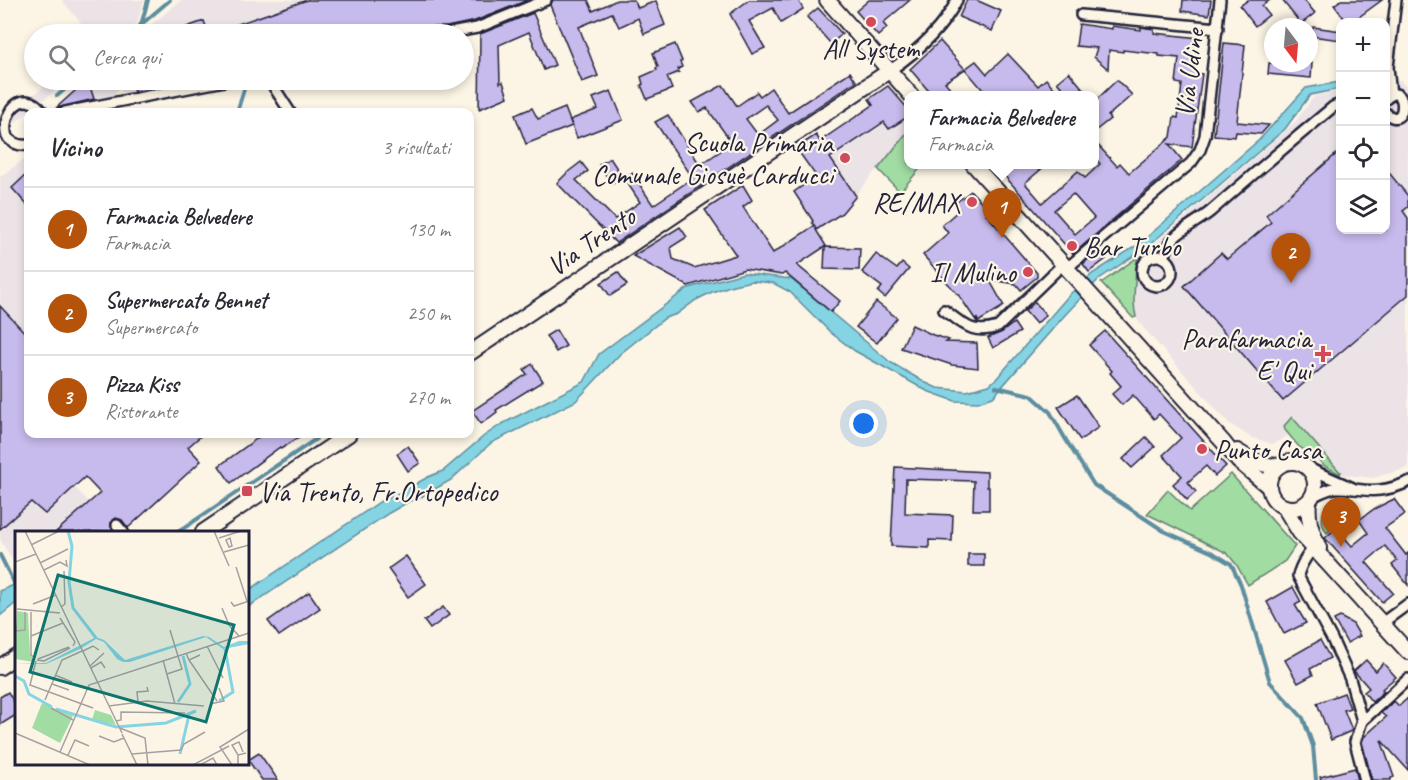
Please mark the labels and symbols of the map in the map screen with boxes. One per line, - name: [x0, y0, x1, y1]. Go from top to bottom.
- marker: All System: [864, 15, 878, 29]
- north arrow: [1264, 18, 1318, 72]
- street label: Via Udine: [1166, 25, 1212, 119]
- place label: All System: [822, 31, 921, 66]
- place label: Scuola Primaria Comunale Giosuè Carducci: [592, 125, 837, 192]
- marker: Scuola Primaria Comunale Giosuè Carducci: [838, 151, 852, 165]
- place label: RE/MAX: [873, 185, 962, 220]
- pin: 1: [982, 188, 1022, 238]
- marker: RE/MAX: [965, 195, 979, 209]
- street label: Via Trento: [540, 198, 644, 283]
- place label: Bar Turbo: [1084, 229, 1183, 264]
- pin: 2: [1272, 234, 1310, 283]
- marker: Bar Turbo: [1065, 239, 1079, 253]
- place label: Il Mulino: [930, 255, 1018, 290]
- marker: Il Mulino: [1021, 265, 1035, 279]
- place label: Parafarmacia E' Qui: [1181, 321, 1315, 388]
- marker: Parafarmacia E' Qui: [1316, 347, 1330, 361]
- your location: [849, 409, 878, 438]
- place label: Punto Casa: [1214, 432, 1324, 467]
- marker: Punto Casa: [1195, 442, 1209, 456]
- place label: Via Trento, Fr.Ortopedico: [259, 474, 500, 509]
- marker: Via Trento, Fr.Ortopedico: [240, 484, 254, 498]
- pin: 3: [1322, 498, 1360, 547]
- inset map: [15, 531, 249, 765]

